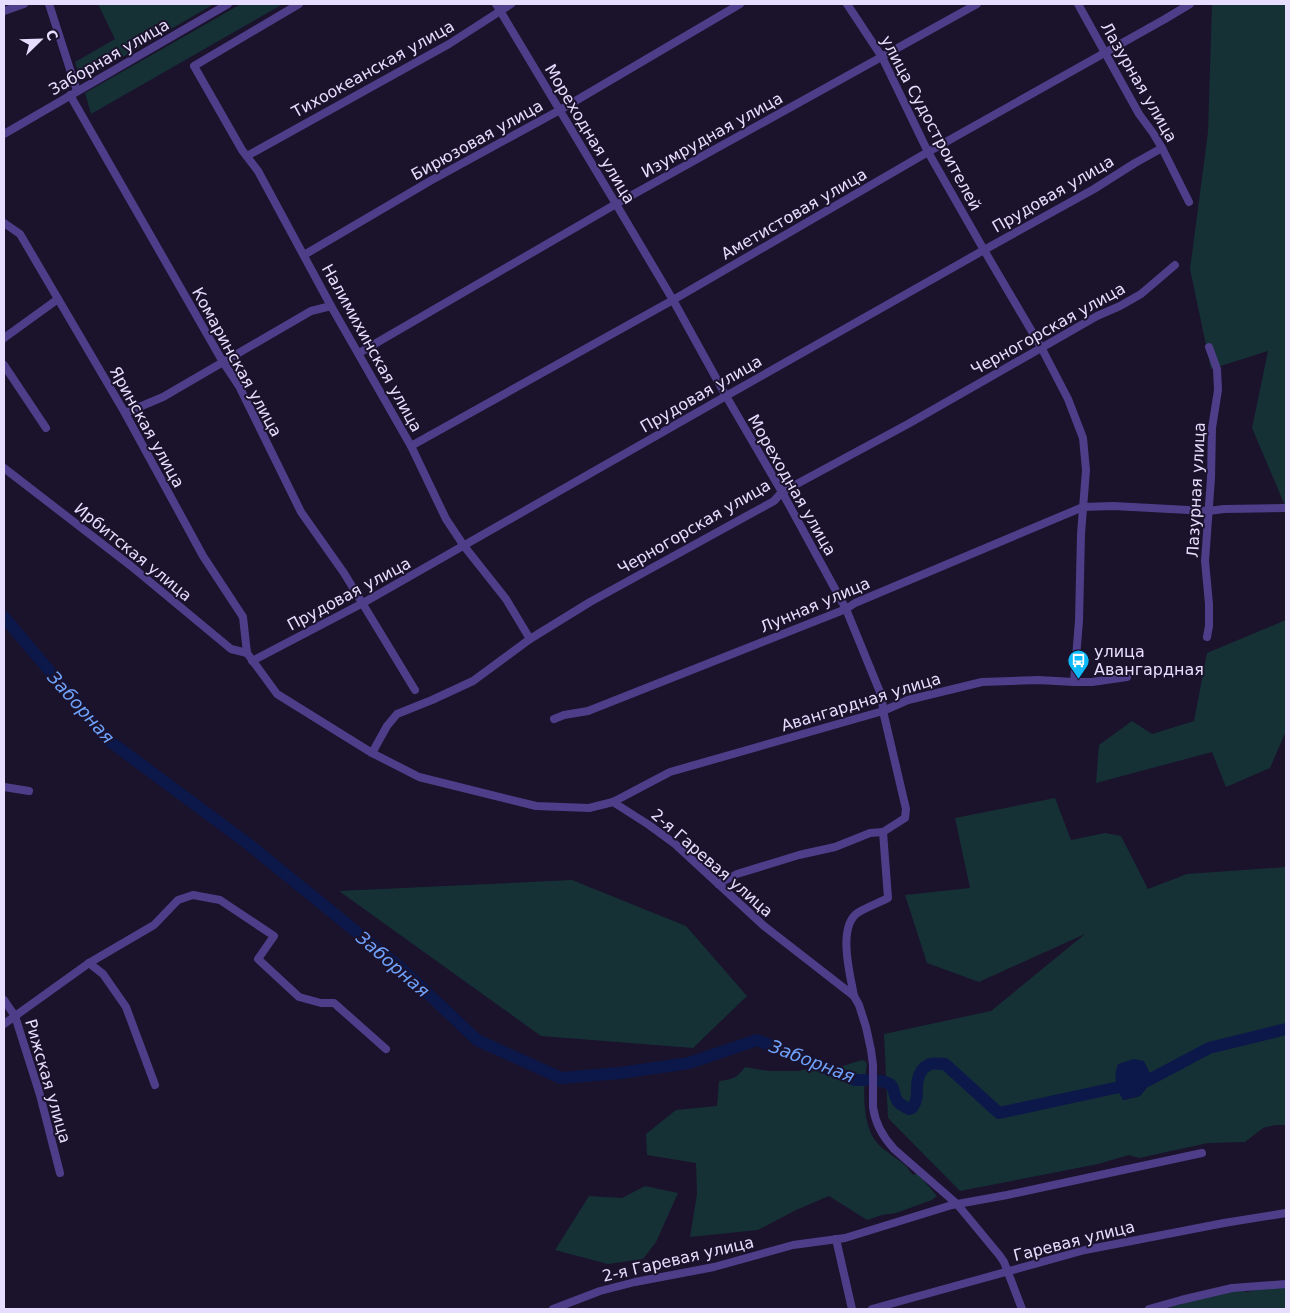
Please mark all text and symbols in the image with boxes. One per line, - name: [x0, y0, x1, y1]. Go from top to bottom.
- north arrow: [15, 15, 65, 65]
- street label: Заборная улица: [46, 15, 172, 99]
- street label: Тихоокеанская улица: [288, 16, 458, 122]
- street label: Лазурная улица: [1097, 18, 1181, 146]
- text: С: [43, 27, 61, 43]
- street label: улица Судостроителей: [877, 32, 985, 214]
- street label: Мореходная улица: [541, 61, 639, 207]
- street label: Изумрудная улица: [638, 88, 786, 182]
- street label: Бирюзовая улица: [408, 96, 546, 184]
- street label: Прудовая улица: [989, 151, 1117, 237]
- street label: Аметистовая улица: [718, 164, 870, 264]
- street label: Налимихинская улица: [318, 261, 426, 435]
- street label: Черногорская улица: [968, 279, 1128, 379]
- street label: Комаринская улица: [188, 284, 286, 440]
- street label: Прудовая улица: [637, 351, 765, 437]
- street label: Яринская улица: [106, 363, 188, 491]
- street label: Мореходная улица: [744, 411, 840, 559]
- street label: Лазурная улица: [1183, 422, 1209, 558]
- street label: Черногорская улица: [614, 475, 774, 579]
- street label: Ирбитская улица: [70, 499, 196, 605]
- street label: Прудовая улица: [284, 553, 414, 635]
- street label: Лунная улица: [757, 573, 873, 637]
- place label: улица Авангардная: [1094, 642, 1204, 679]
- bus stop icon: улица Авангардная: [1066, 648, 1090, 679]
- water label: Заборная: [43, 667, 119, 747]
- street label: Авангардная улица: [779, 669, 943, 735]
- street label: 2-я Гаревая улица: [647, 805, 777, 921]
- water label: Заборная: [352, 927, 434, 1001]
- street label: Рижская улица: [21, 1017, 75, 1145]
- water label: Заборная: [766, 1035, 858, 1087]
- street label: Гаревая улица: [1011, 1217, 1137, 1265]
- street label: 2-я Гаревая улица: [600, 1232, 756, 1286]

